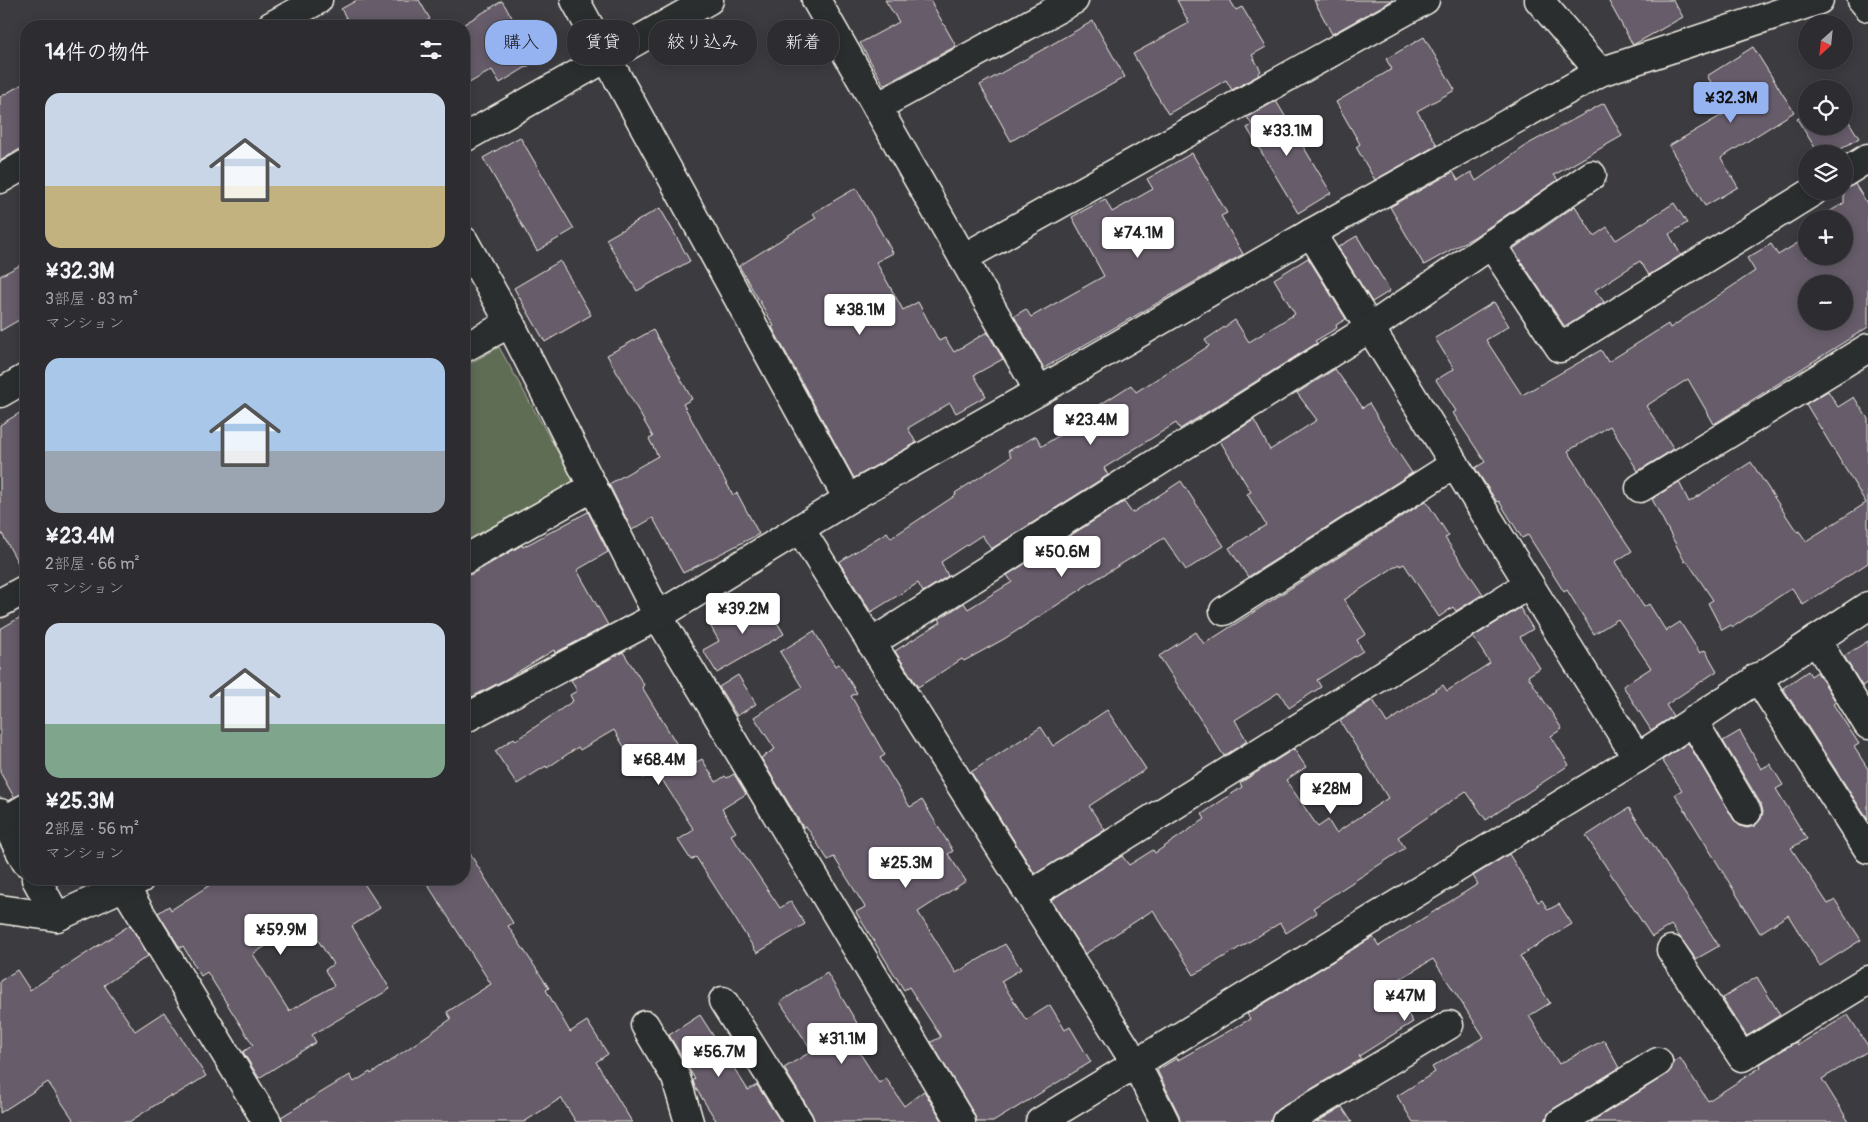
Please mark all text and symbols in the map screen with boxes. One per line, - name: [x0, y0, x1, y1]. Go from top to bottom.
- north arrow: [1798, 15, 1852, 70]
- map controls: [1798, 15, 1853, 330]
- chip: 購入: [485, 20, 557, 65]
- chip: 賃貸: [567, 20, 639, 65]
- chip: 絞り込み: [649, 20, 757, 65]
- chip: 新着: [767, 20, 839, 65]
- icon: filters: [417, 36, 445, 64]
- text: 14件の物件: [45, 39, 149, 66]
- button: locate: [1798, 80, 1853, 135]
- pin: ¥32.3M: [1690, 82, 1772, 124]
- text: ¥32.3M: [1705, 88, 1757, 108]
- pin: ¥33.1M: [1246, 114, 1328, 157]
- text: ¥33.1M: [1262, 121, 1312, 141]
- icon: home: [200, 125, 290, 215]
- button: layers: [1798, 145, 1853, 200]
- button: +: [1798, 210, 1853, 265]
- pin: ¥74.1M: [1097, 216, 1179, 259]
- text: ¥74.1M: [1113, 223, 1163, 243]
- text: ¥32.3M: [45, 258, 114, 285]
- button: −: [1798, 275, 1853, 330]
- text: 3部屋 · 83 m²: [45, 289, 138, 309]
- pin: ¥38.1M: [819, 294, 901, 336]
- text: ¥38.1M: [835, 300, 885, 320]
- text: マンション: [45, 313, 124, 333]
- icon: home: [200, 390, 290, 480]
- pin: ¥23.4M: [1050, 404, 1132, 446]
- text: ¥23.4M: [1065, 410, 1117, 430]
- text: ¥23.4M: [45, 523, 114, 550]
- pin: ¥50.6M: [1021, 536, 1103, 578]
- text: ¥50.6M: [1034, 542, 1090, 562]
- text: 2部屋 · 66 m²: [45, 554, 140, 574]
- text: マンション: [45, 578, 124, 598]
- pin: ¥39.2M: [702, 592, 784, 635]
- text: ¥39.2M: [717, 599, 769, 619]
- icon: home: [200, 655, 290, 745]
- pin: ¥68.4M: [618, 744, 700, 786]
- text: ¥68.4M: [633, 750, 685, 770]
- pin: ¥28M: [1301, 772, 1361, 815]
- text: ¥28M: [1311, 779, 1351, 799]
- text: ¥25.3M: [45, 788, 114, 815]
- text: 2部屋 · 56 m²: [45, 819, 139, 839]
- text: マンション: [45, 843, 124, 863]
- pin: ¥25.3M: [865, 846, 947, 889]
- text: ¥25.3M: [880, 853, 932, 873]
- pin: ¥59.9M: [240, 914, 322, 956]
- text: ¥59.9M: [255, 920, 307, 940]
- pin: ¥47M: [1375, 980, 1435, 1022]
- text: ¥47M: [1385, 986, 1425, 1006]
- pin: ¥31.1M: [801, 1022, 883, 1065]
- text: ¥31.1M: [818, 1029, 866, 1049]
- pin: ¥56.7M: [678, 1036, 760, 1078]
- text: ¥56.7M: [693, 1042, 745, 1062]

